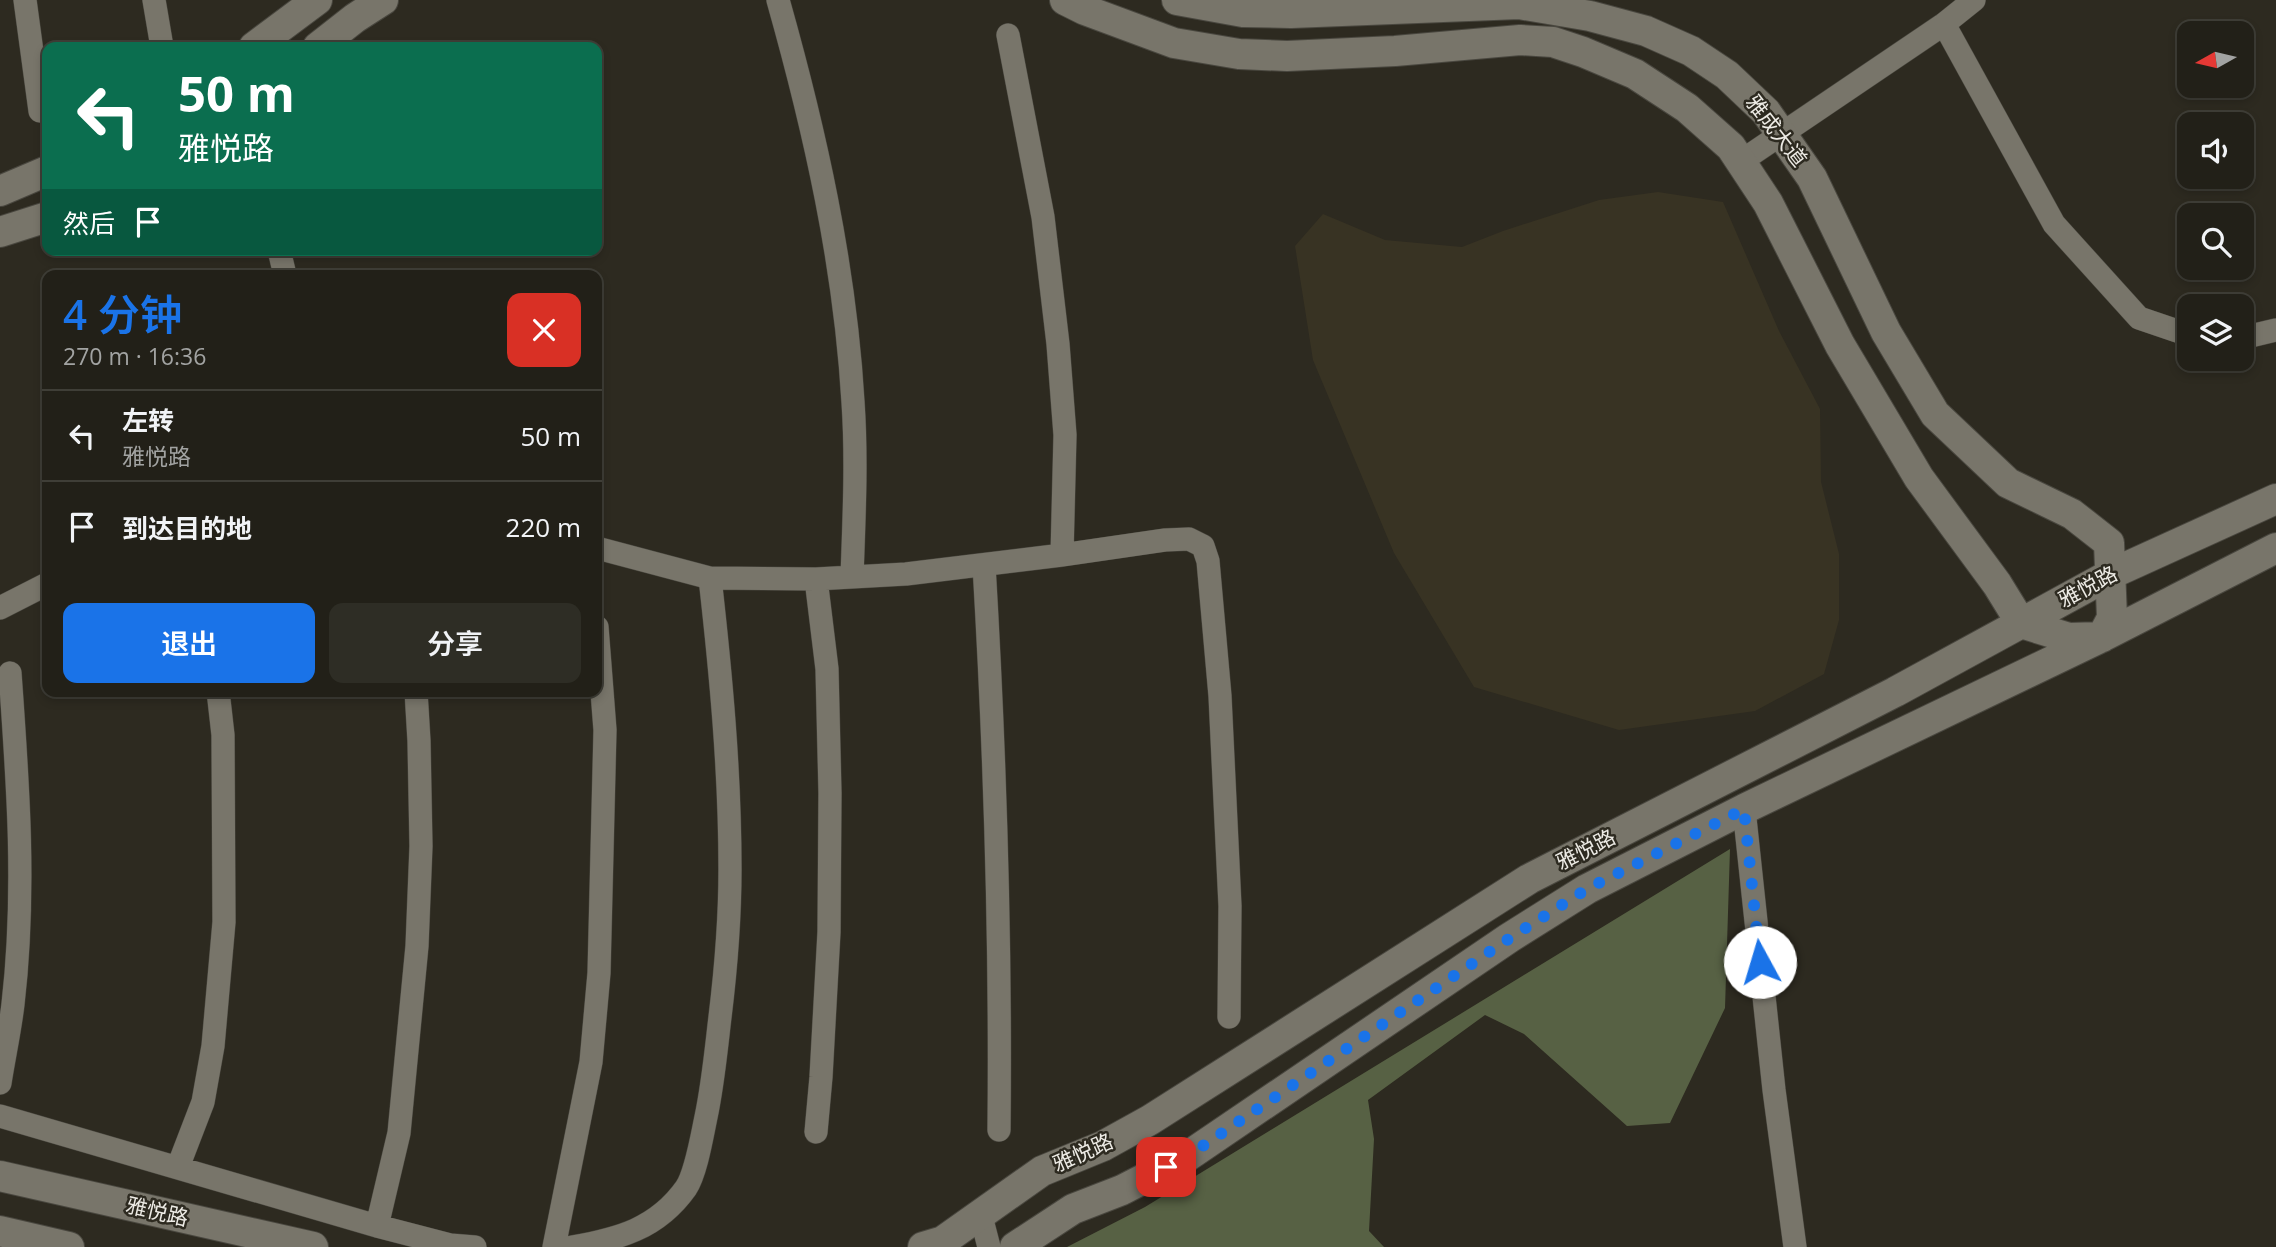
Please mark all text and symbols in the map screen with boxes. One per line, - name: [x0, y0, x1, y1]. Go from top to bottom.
- north arrow: [2177, 21, 2254, 98]
- map controls: [2177, 21, 2254, 371]
- text: 50 m: [178, 60, 295, 126]
- icon: left: [63, 70, 154, 161]
- street label: 雅成大道: [1740, 89, 1814, 172]
- button: sound: [2177, 112, 2254, 189]
- text: 雅悦路: [178, 126, 274, 169]
- icon: arrive: [129, 203, 167, 241]
- button: search: [2177, 203, 2254, 280]
- text: 然后: [63, 205, 115, 241]
- text: 4 分钟: [63, 285, 182, 342]
- button: close: [507, 293, 581, 367]
- button: layers: [2177, 294, 2254, 371]
- text: 270 m · 16:36: [63, 340, 206, 372]
- text: 左转: [122, 402, 174, 438]
- icon: left: [63, 417, 101, 455]
- text: 50 m: [520, 418, 581, 454]
- text: 雅悦路: [122, 440, 191, 472]
- icon: arrive: [63, 508, 101, 546]
- text: 220 m: [506, 509, 581, 545]
- text: 到达目的地: [122, 510, 252, 546]
- street label: 雅悦路: [2053, 559, 2122, 613]
- button: 退出: [63, 603, 315, 683]
- button: 分享: [329, 603, 581, 683]
- street label: 雅悦路: [1551, 822, 1620, 876]
- position arrow: [1723, 925, 1797, 999]
- street label: 雅悦路: [1048, 1126, 1117, 1178]
- pin: [1136, 1137, 1196, 1197]
- icon: arrive: [1147, 1148, 1185, 1186]
- street label: 雅悦路: [123, 1190, 191, 1232]

